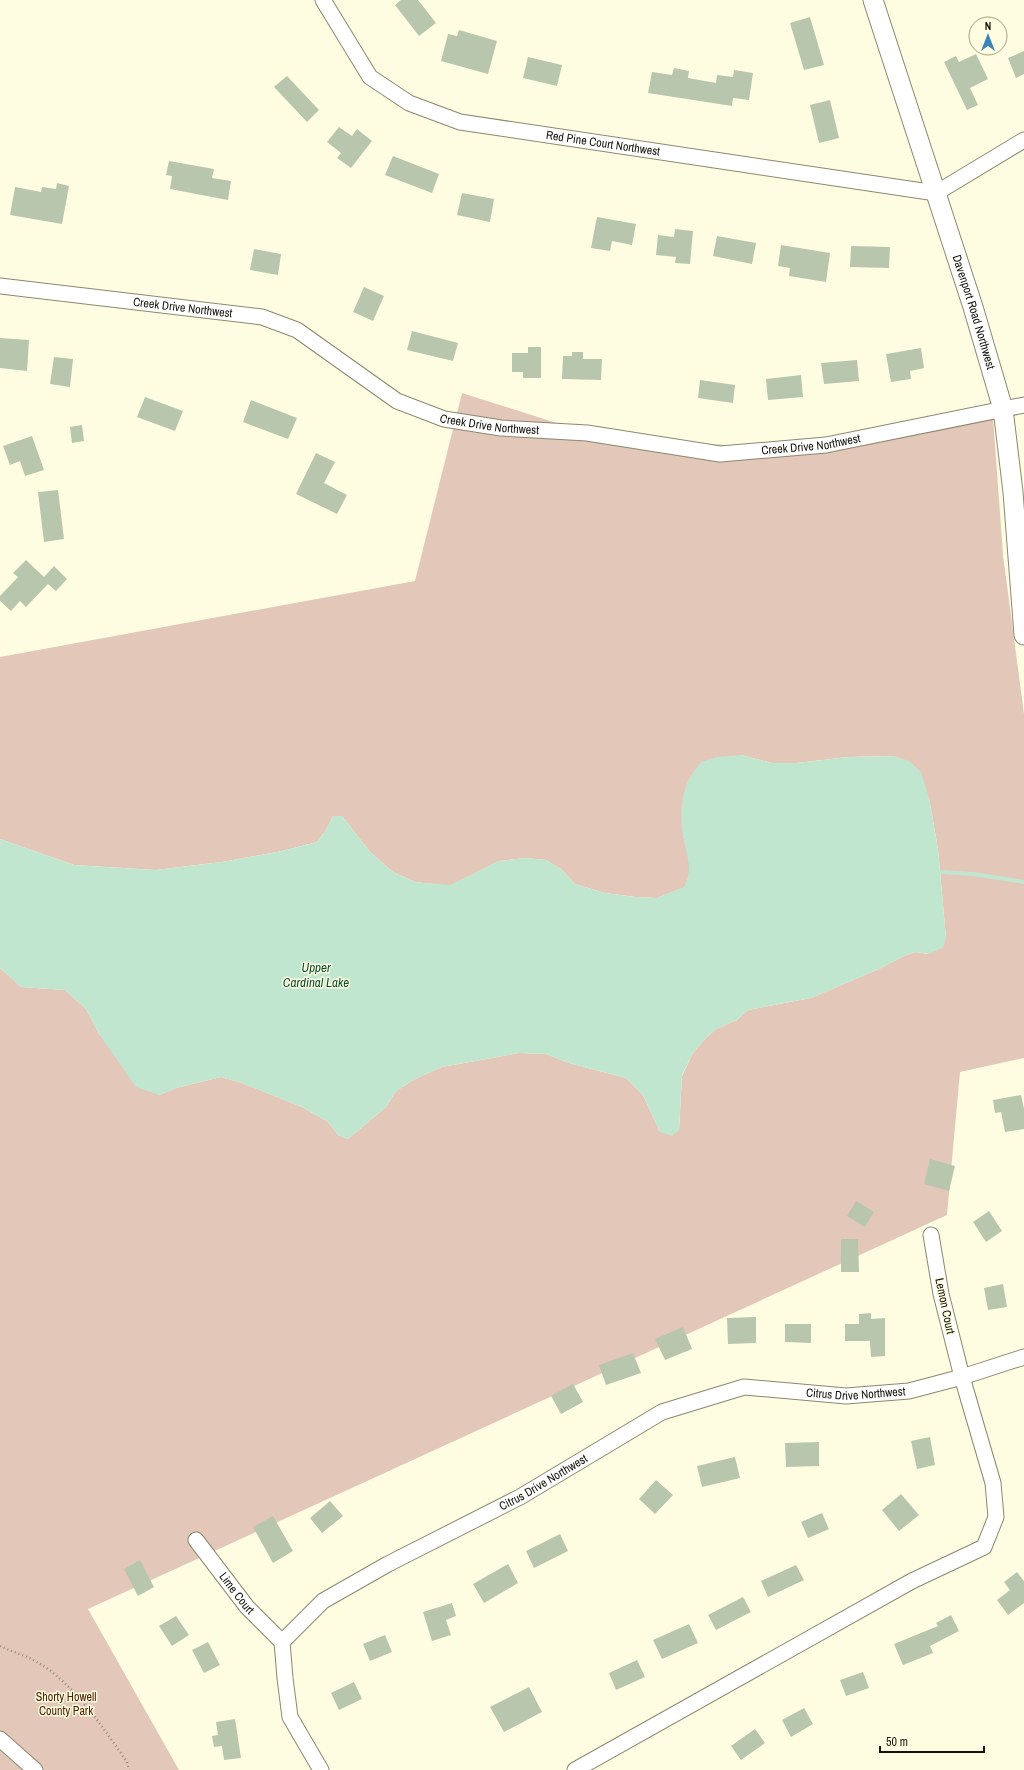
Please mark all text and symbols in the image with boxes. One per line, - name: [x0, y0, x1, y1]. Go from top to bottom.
- north arrow: [968, 16, 1008, 56]
- text: N: [985, 19, 991, 33]
- street label: Red Pine Court Northwest: [545, 127, 661, 160]
- street label: Davenport Road Northwest: [949, 253, 999, 371]
- street label: Creek Drive Northwest: [132, 294, 233, 321]
- street label: Creek Drive Northwest: [437, 410, 540, 438]
- street label: Creek Drive Northwest: [761, 430, 862, 458]
- water label: Upper Cardinal Lake: [283, 959, 349, 991]
- street label: Lemon Court: [931, 1277, 959, 1336]
- street label: Citrus Drive Northwest: [805, 1383, 906, 1404]
- street label: Citrus Drive Northwest: [496, 1450, 591, 1514]
- street label: Lime Court: [215, 1569, 258, 1618]
- park label: Shorty Howell County Park: [36, 1689, 96, 1719]
- scale bar: [880, 1728, 984, 1754]
- text: 50 m: [886, 1734, 908, 1750]

